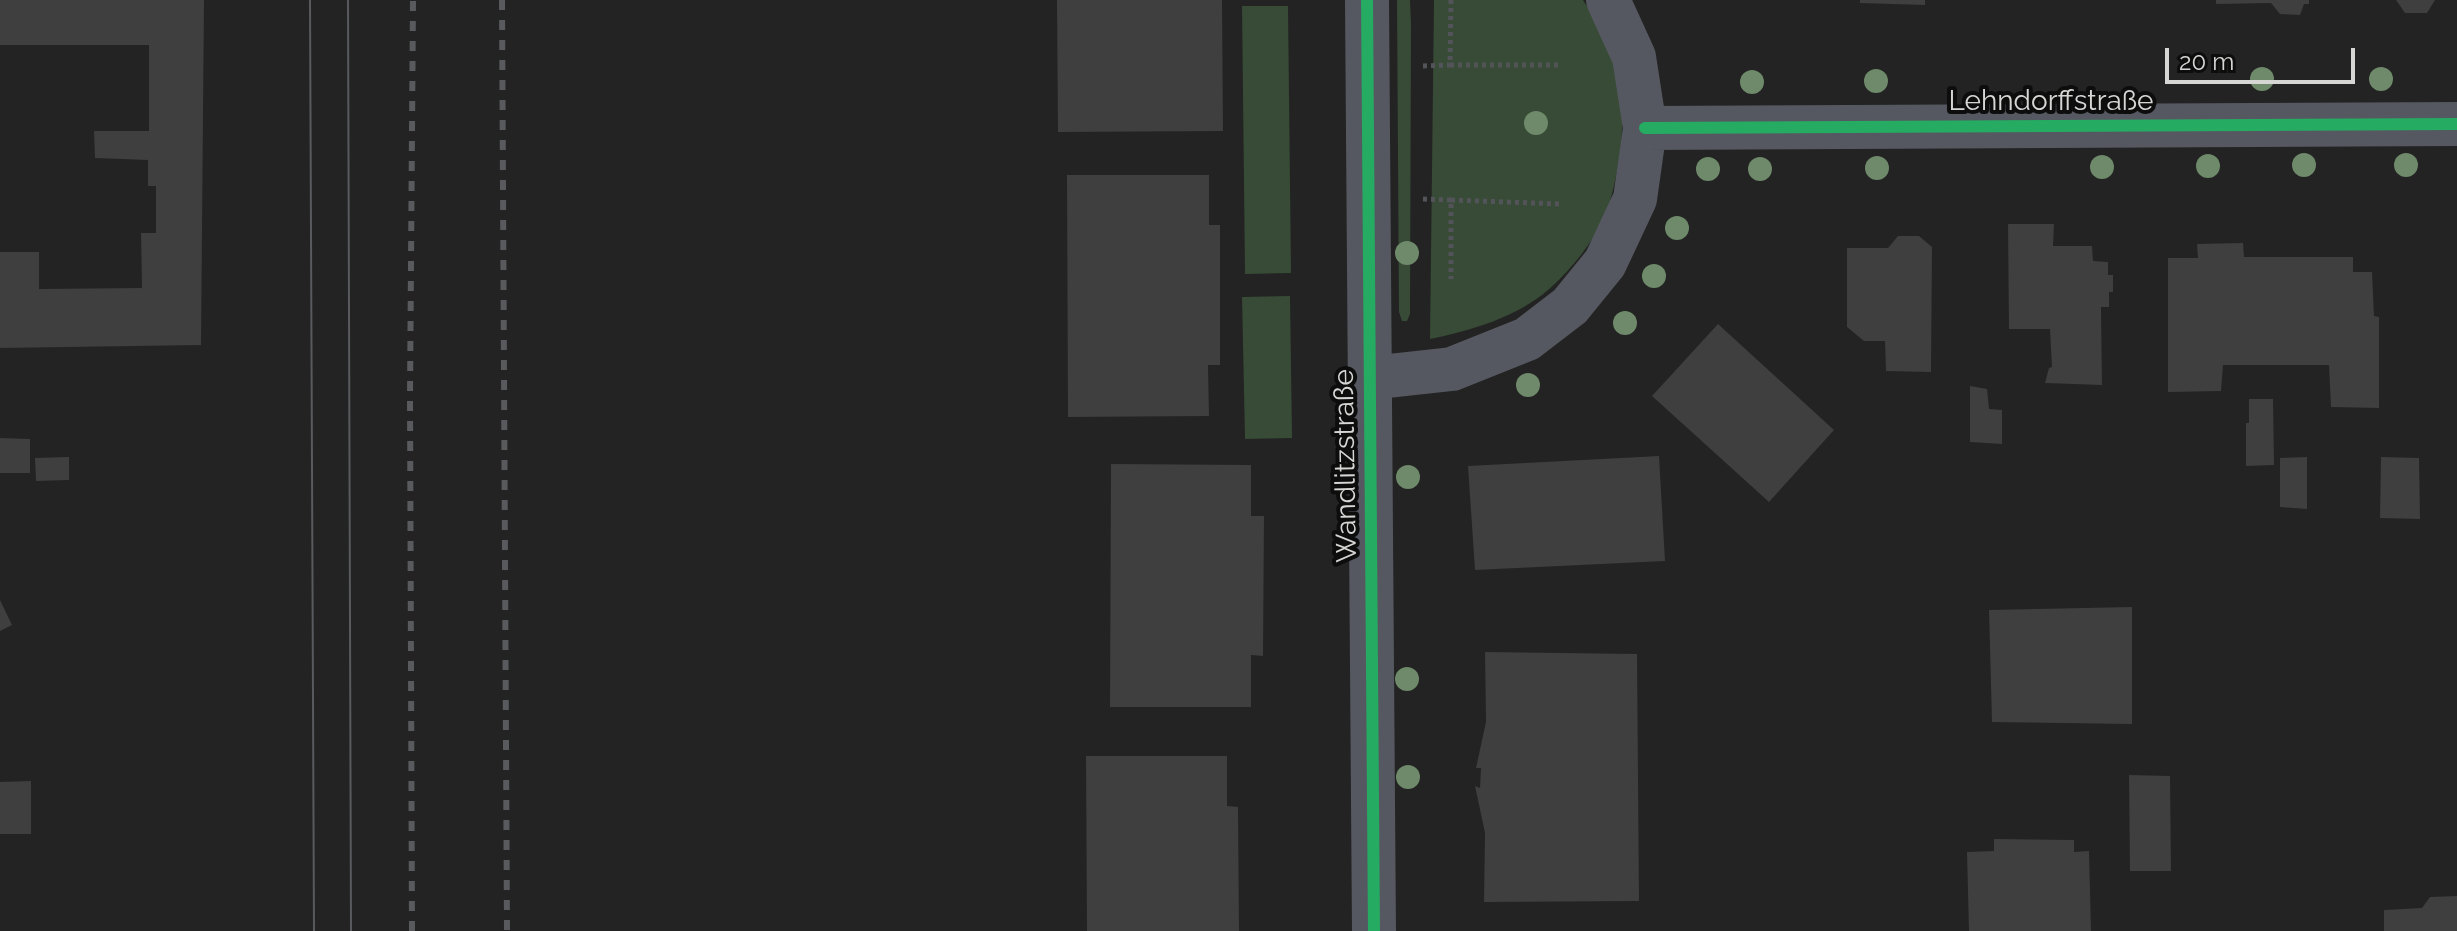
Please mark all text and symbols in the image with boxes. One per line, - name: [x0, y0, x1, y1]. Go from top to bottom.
- scale bar: [2169, 32, 2359, 82]
- text: 20 m: [2179, 47, 2234, 76]
- street label: Lehndorffstraße: [1948, 85, 2154, 119]
- street label: Wandlitzstraße: [1328, 369, 1364, 563]

